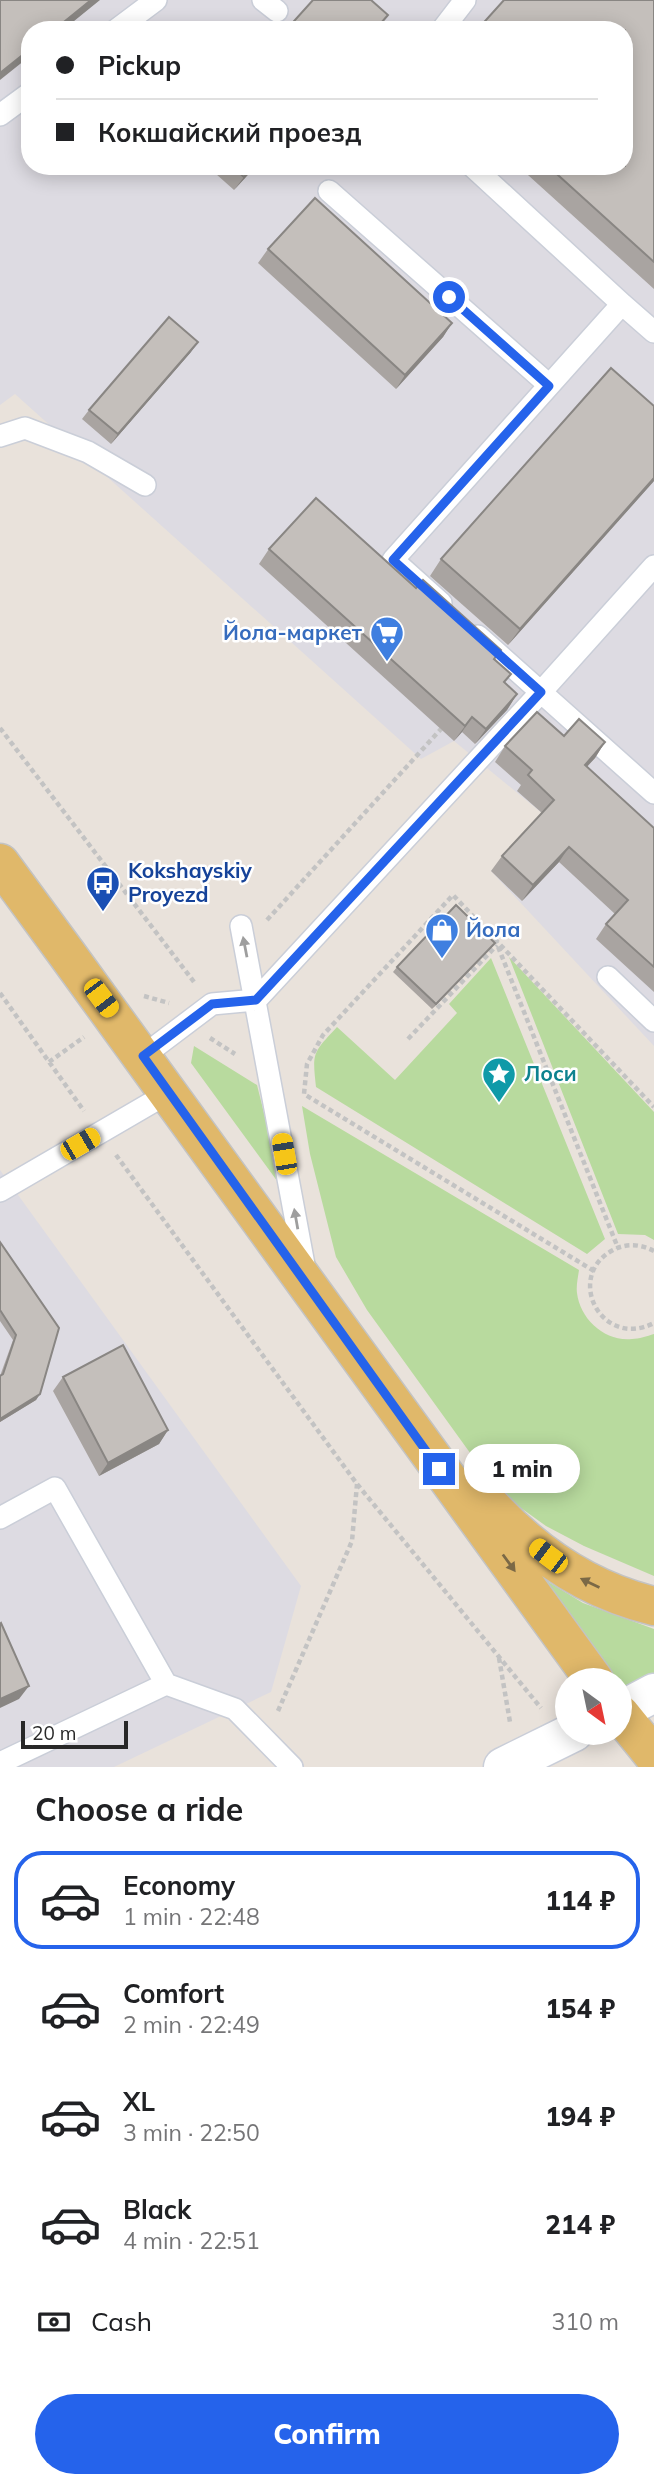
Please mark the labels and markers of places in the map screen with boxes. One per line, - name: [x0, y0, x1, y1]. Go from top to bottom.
- supermarket icon: Йола-маркет: [368, 614, 406, 663]
- place label: Йола-маркет: [223, 619, 363, 645]
- place label: Kokshayskiy Proyezd: [128, 857, 252, 907]
- bus stop icon: Kokshayskiy Proyezd: [84, 864, 122, 913]
- shop icon: Йола: [423, 911, 461, 960]
- place label: Йола: [466, 916, 520, 942]
- place icon: Лоси: [480, 1055, 518, 1104]
- place label: Лоси: [524, 1060, 577, 1086]

